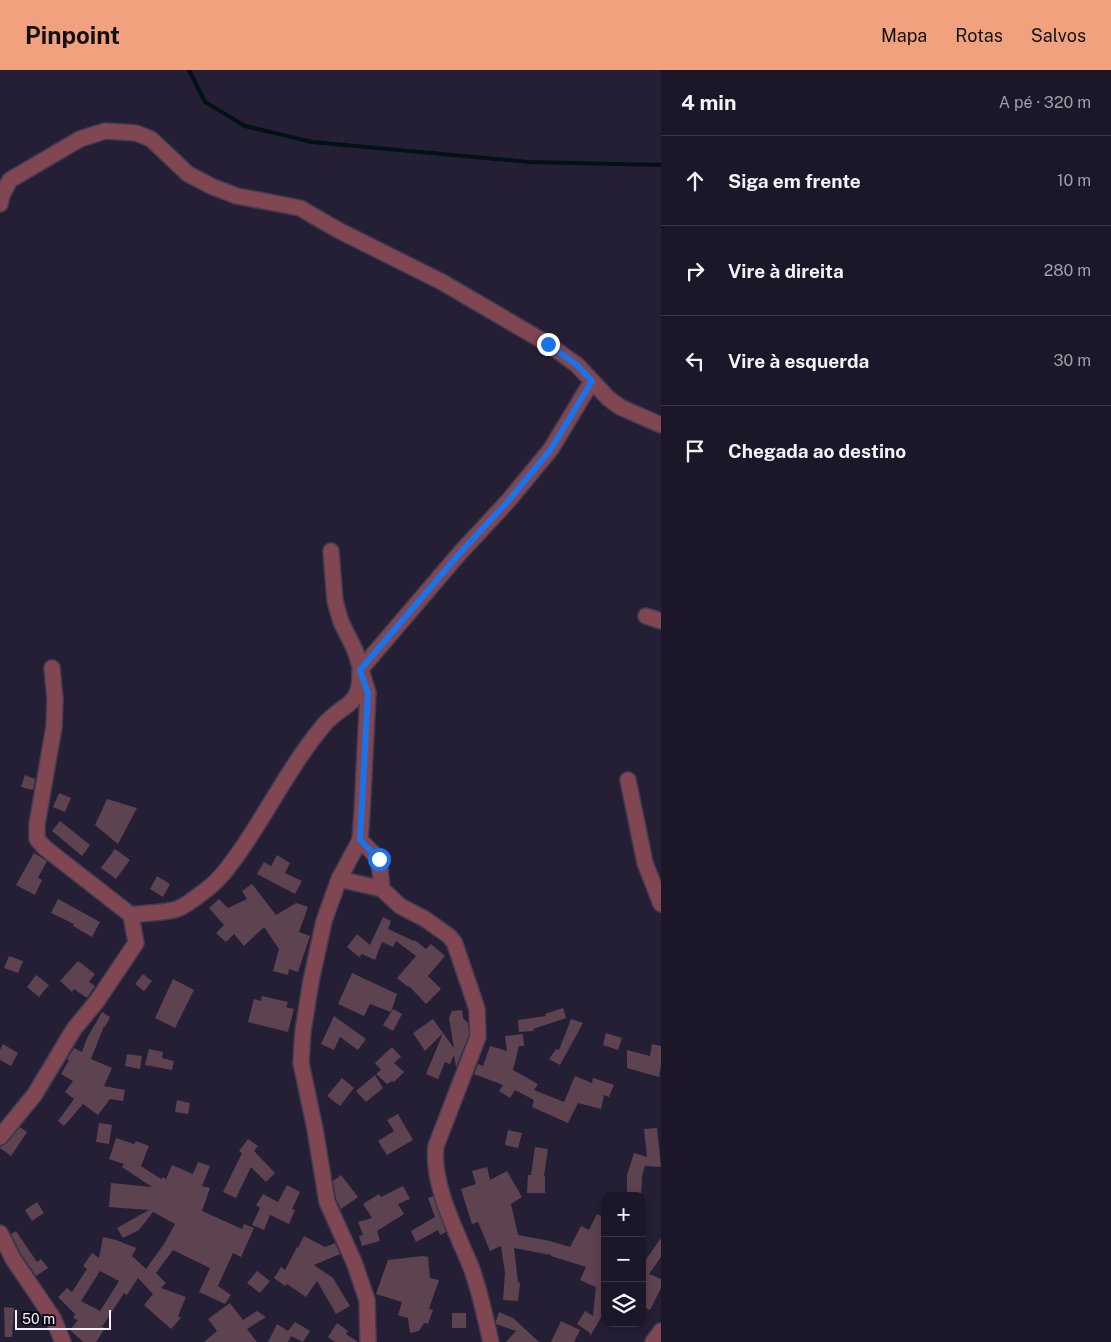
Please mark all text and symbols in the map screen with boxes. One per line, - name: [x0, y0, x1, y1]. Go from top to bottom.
- text: Pinpoint: [25, 21, 120, 49]
- text: Mapa: [881, 25, 927, 46]
- text: Rotas: [955, 25, 1003, 46]
- text: Salvos: [1031, 25, 1086, 46]
- text: 4 min: [681, 90, 736, 115]
- text: A pé · 320 m: [999, 93, 1091, 112]
- icon: ahead: [681, 167, 709, 195]
- text: Siga em frente: [728, 170, 861, 192]
- text: 10 m: [1057, 171, 1091, 190]
- icon: right: [681, 257, 709, 285]
- text: Vire à direita: [728, 260, 844, 282]
- text: 280 m: [1044, 261, 1091, 280]
- route end: [537, 333, 560, 356]
- icon: left: [681, 347, 709, 375]
- text: Vire à esquerda: [728, 350, 869, 372]
- text: 30 m: [1054, 351, 1091, 370]
- icon: arrive: [681, 437, 709, 465]
- text: Chegada ao destino: [728, 440, 906, 462]
- route start: [368, 848, 391, 871]
- map controls: [601, 1192, 646, 1327]
- button: +: [601, 1192, 646, 1237]
- button: −: [601, 1237, 646, 1282]
- button: layers: [601, 1282, 646, 1327]
- scale bar: [15, 1307, 111, 1330]
- text: 50 m: [22, 1311, 55, 1327]

